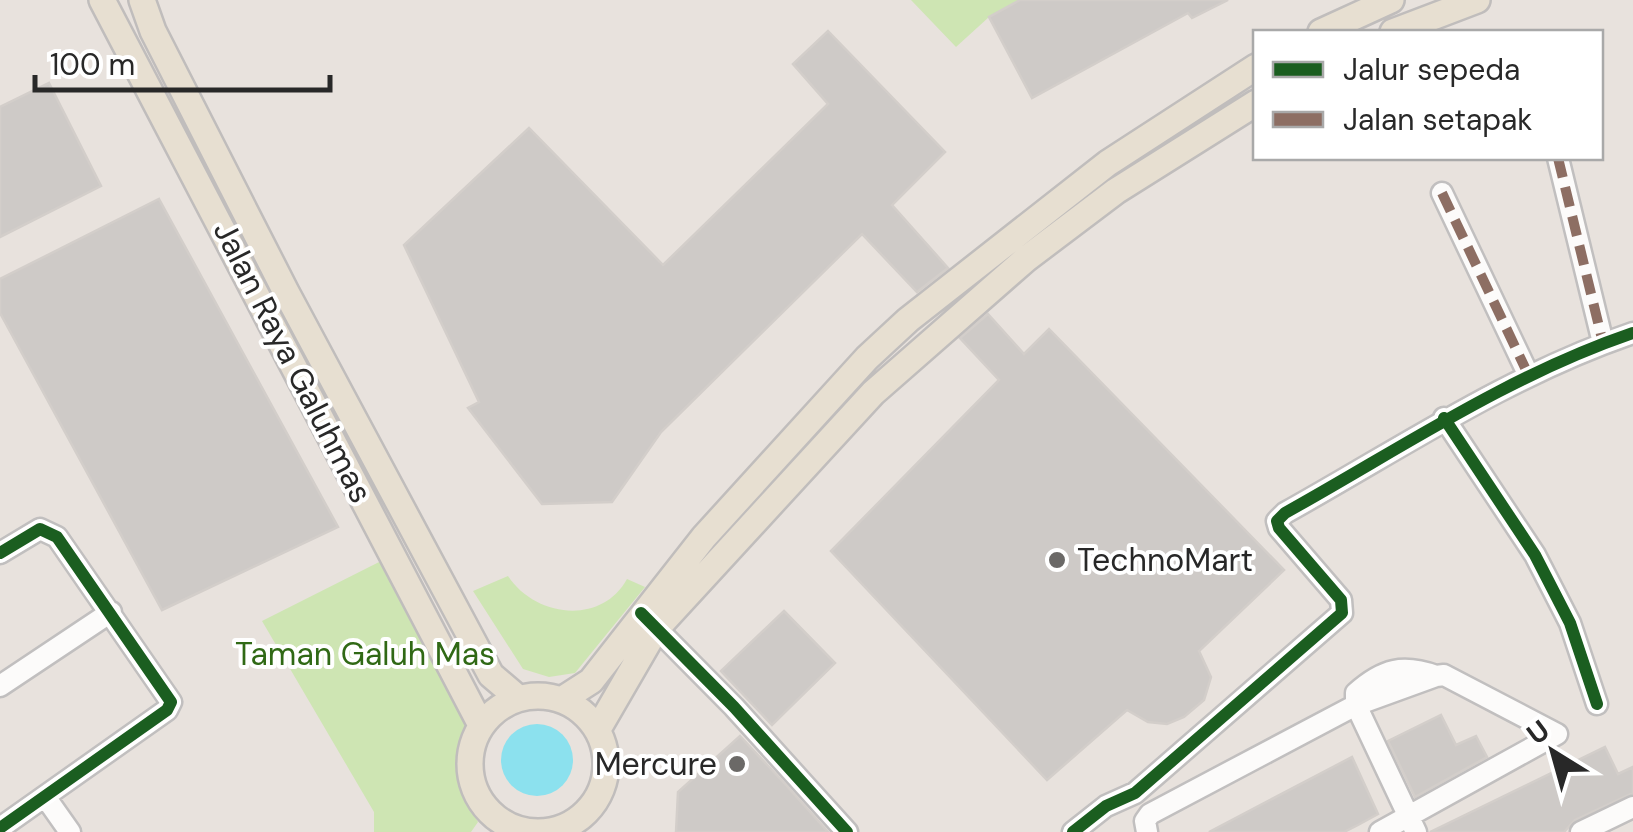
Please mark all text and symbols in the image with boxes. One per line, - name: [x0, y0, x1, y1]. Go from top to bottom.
- scale bar: [35, 30, 330, 92]
- legend: [1253, 30, 1603, 160]
- text: 100 m: [50, 45, 135, 84]
- text: Jalur sepeda: [1343, 50, 1520, 89]
- text: Jalan setapak: [1343, 100, 1532, 139]
- street label: Jalan Raya Galuhmas: [204, 214, 382, 510]
- place label: TechnoMart: [1077, 539, 1253, 581]
- marker: TechnoMart: [1046, 549, 1068, 571]
- park label: Taman Galuh Mas: [235, 633, 495, 675]
- north arrow: [1503, 702, 1603, 802]
- text: U: [1519, 712, 1557, 753]
- place label: Mercure: [595, 743, 717, 785]
- marker: Mercure: [726, 753, 748, 775]

